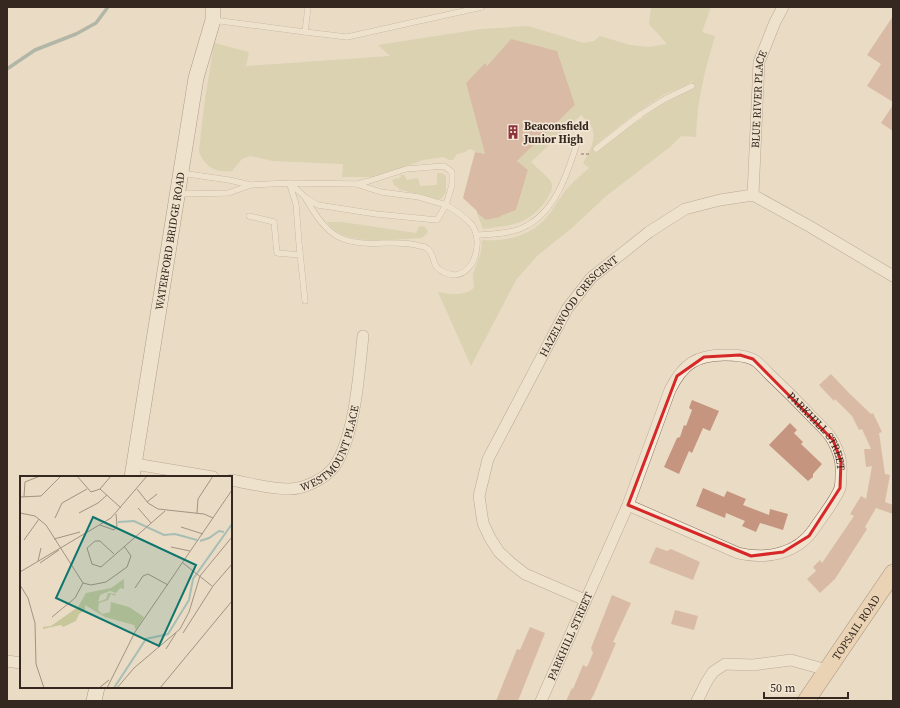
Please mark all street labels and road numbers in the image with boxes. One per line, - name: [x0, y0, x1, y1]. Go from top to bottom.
- street label: BLUE RIVER PLACE: [748, 48, 771, 148]
- street label: WATERFORD BRIDGE ROAD: [151, 171, 188, 311]
- street label: HAZELWOOD CRESCENT: [536, 252, 622, 359]
- street label: PARKHILL STREET: [784, 388, 849, 471]
- street label: WESTMOUNT PLACE: [298, 404, 362, 495]
- street label: PARKHILL STREET: [544, 589, 596, 683]
- street label: TOPSAIL ROAD: [829, 592, 884, 663]

